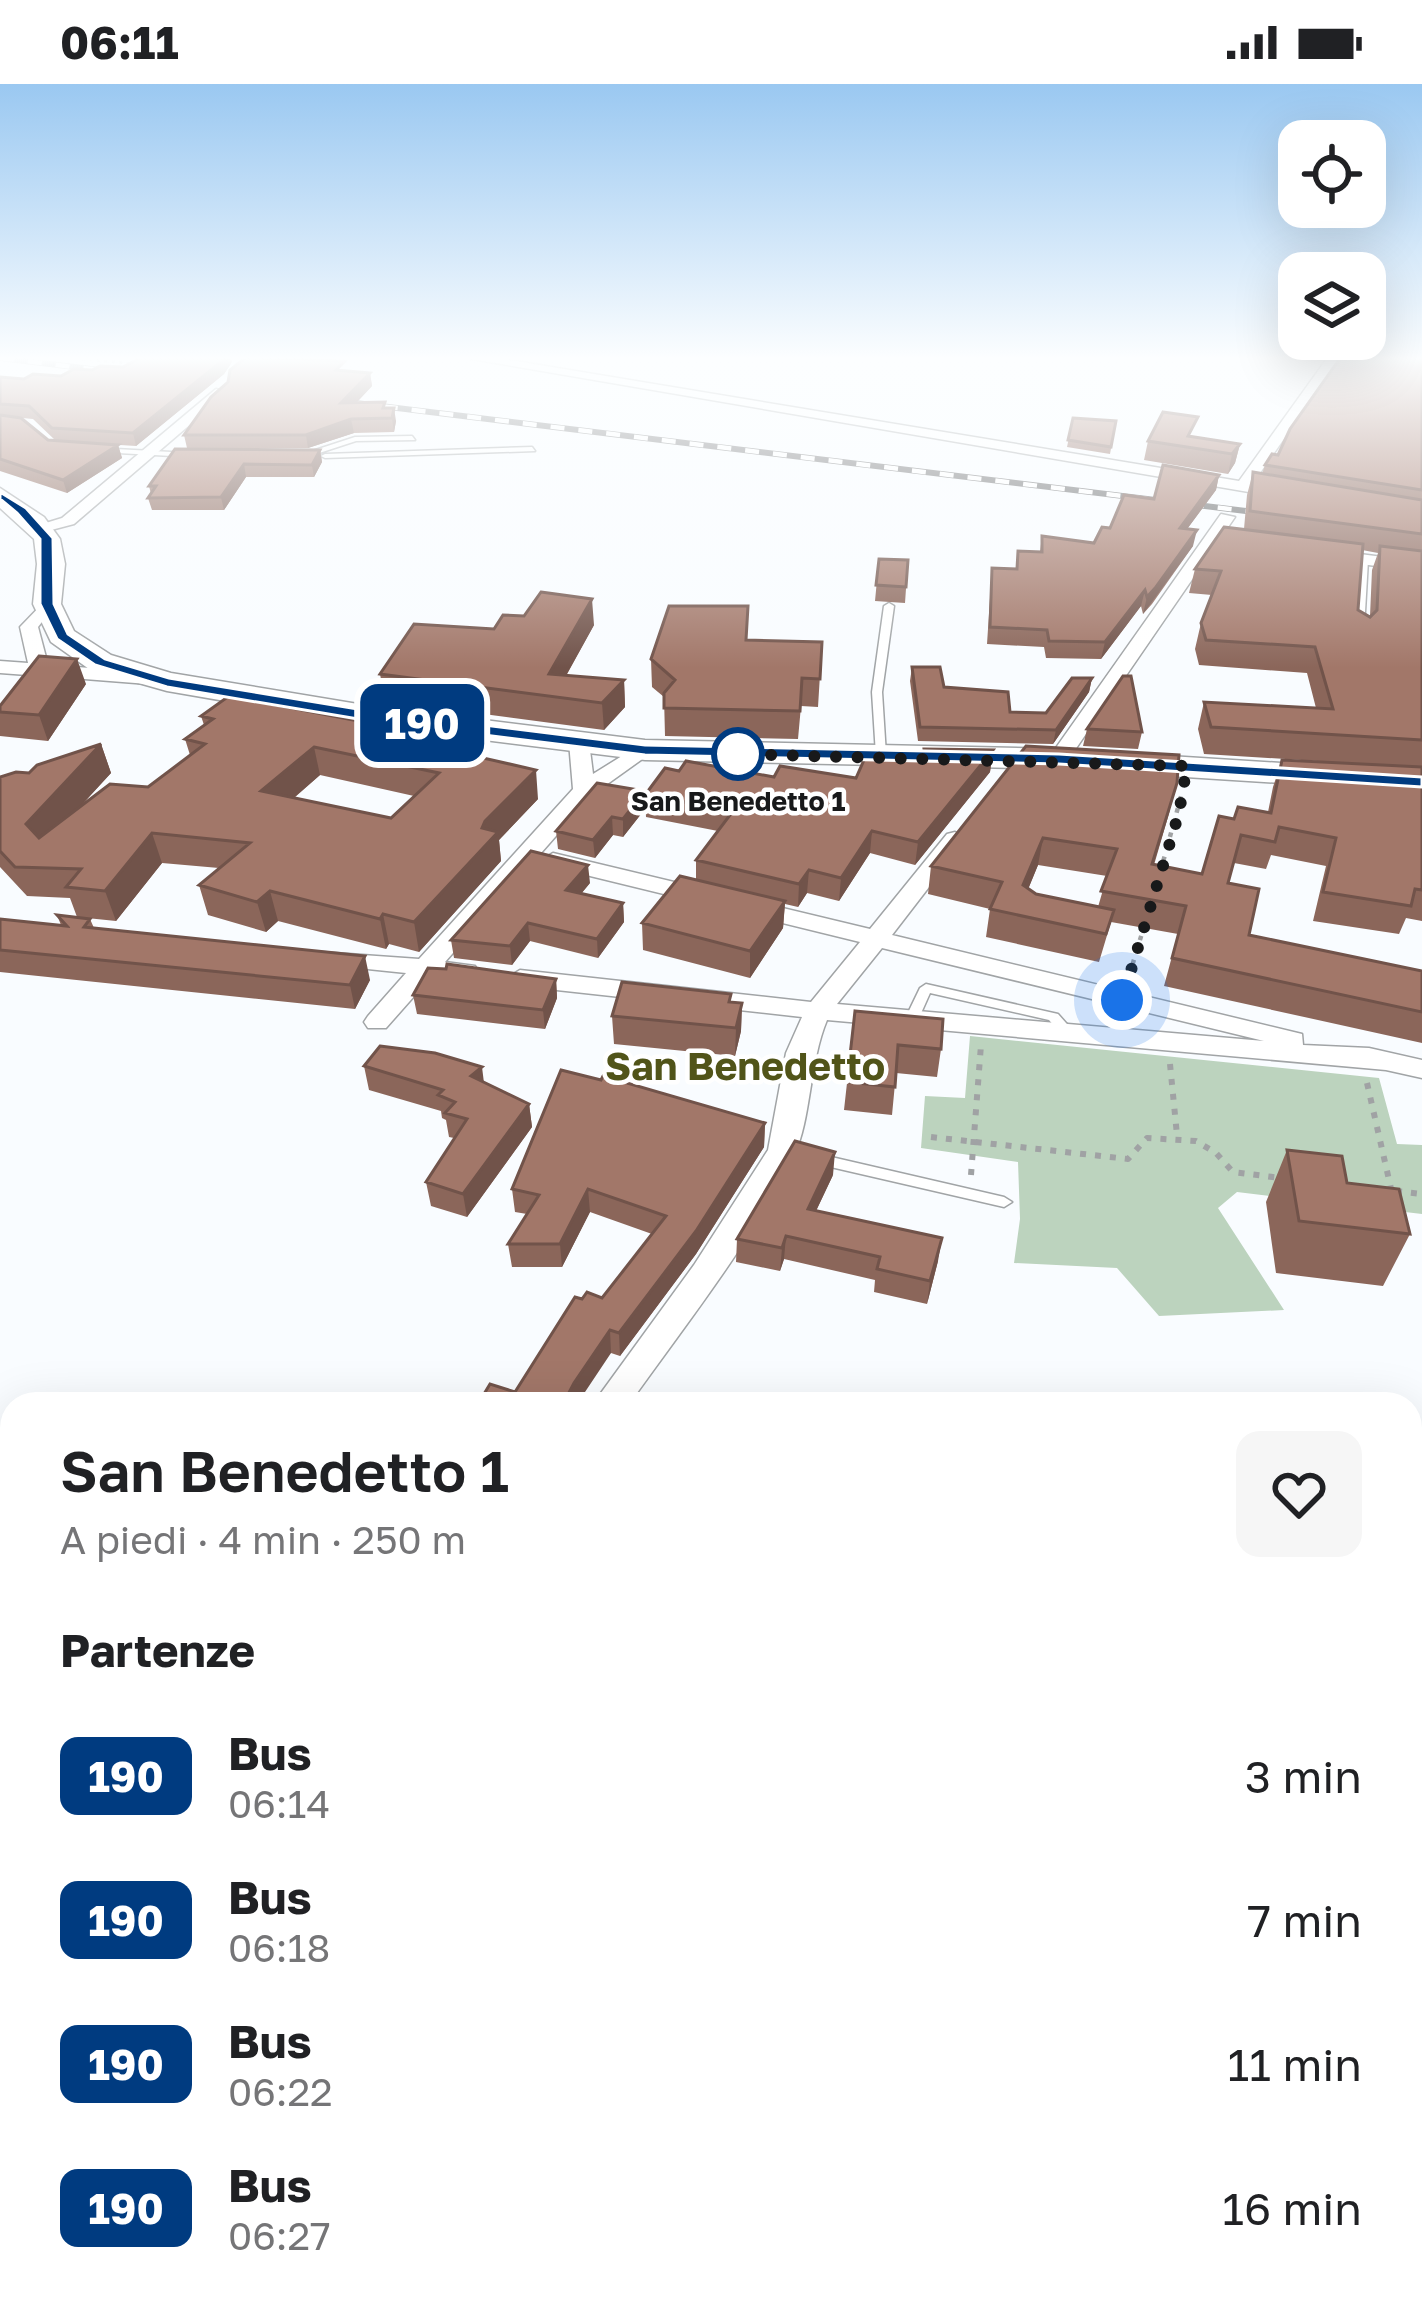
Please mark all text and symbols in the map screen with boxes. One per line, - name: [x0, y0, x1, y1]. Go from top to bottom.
- text: 06:11: [60, 15, 179, 69]
- map controls: [1278, 120, 1386, 360]
- button: locate: [1278, 120, 1386, 228]
- button: layers: [1278, 252, 1386, 360]
- line badge: 190: [353, 684, 491, 762]
- text: 190: [384, 698, 460, 748]
- marker: San Benedetto 1: [713, 729, 763, 779]
- place label: San Benedetto 1: [631, 785, 845, 817]
- your location: [1092, 970, 1152, 1030]
- district label: San Benedetto: [605, 1042, 885, 1089]
- button: heart: [1236, 1431, 1362, 1557]
- text: San Benedetto 1: [60, 1436, 509, 1505]
- text: A piedi · 4 min · 250 m: [60, 1516, 466, 1563]
- text: Partenze: [60, 1623, 255, 1677]
- text: Bus: [228, 1726, 312, 1780]
- text: 3 min: [1245, 1749, 1362, 1803]
- text: 190: [88, 1751, 164, 1801]
- text: 06:14: [228, 1780, 330, 1827]
- text: Bus: [228, 1870, 312, 1924]
- text: 7 min: [1247, 1893, 1362, 1947]
- text: 190: [88, 1895, 164, 1945]
- text: 06:18: [228, 1924, 330, 1971]
- text: Bus: [228, 2014, 312, 2068]
- text: 11 min: [1228, 2037, 1362, 2091]
- text: 190: [88, 2039, 164, 2089]
- text: 06:22: [228, 2068, 333, 2115]
- text: Bus: [228, 2158, 312, 2212]
- text: 16 min: [1222, 2181, 1362, 2235]
- text: 190: [88, 2183, 164, 2233]
- text: 06:27: [228, 2212, 331, 2259]

